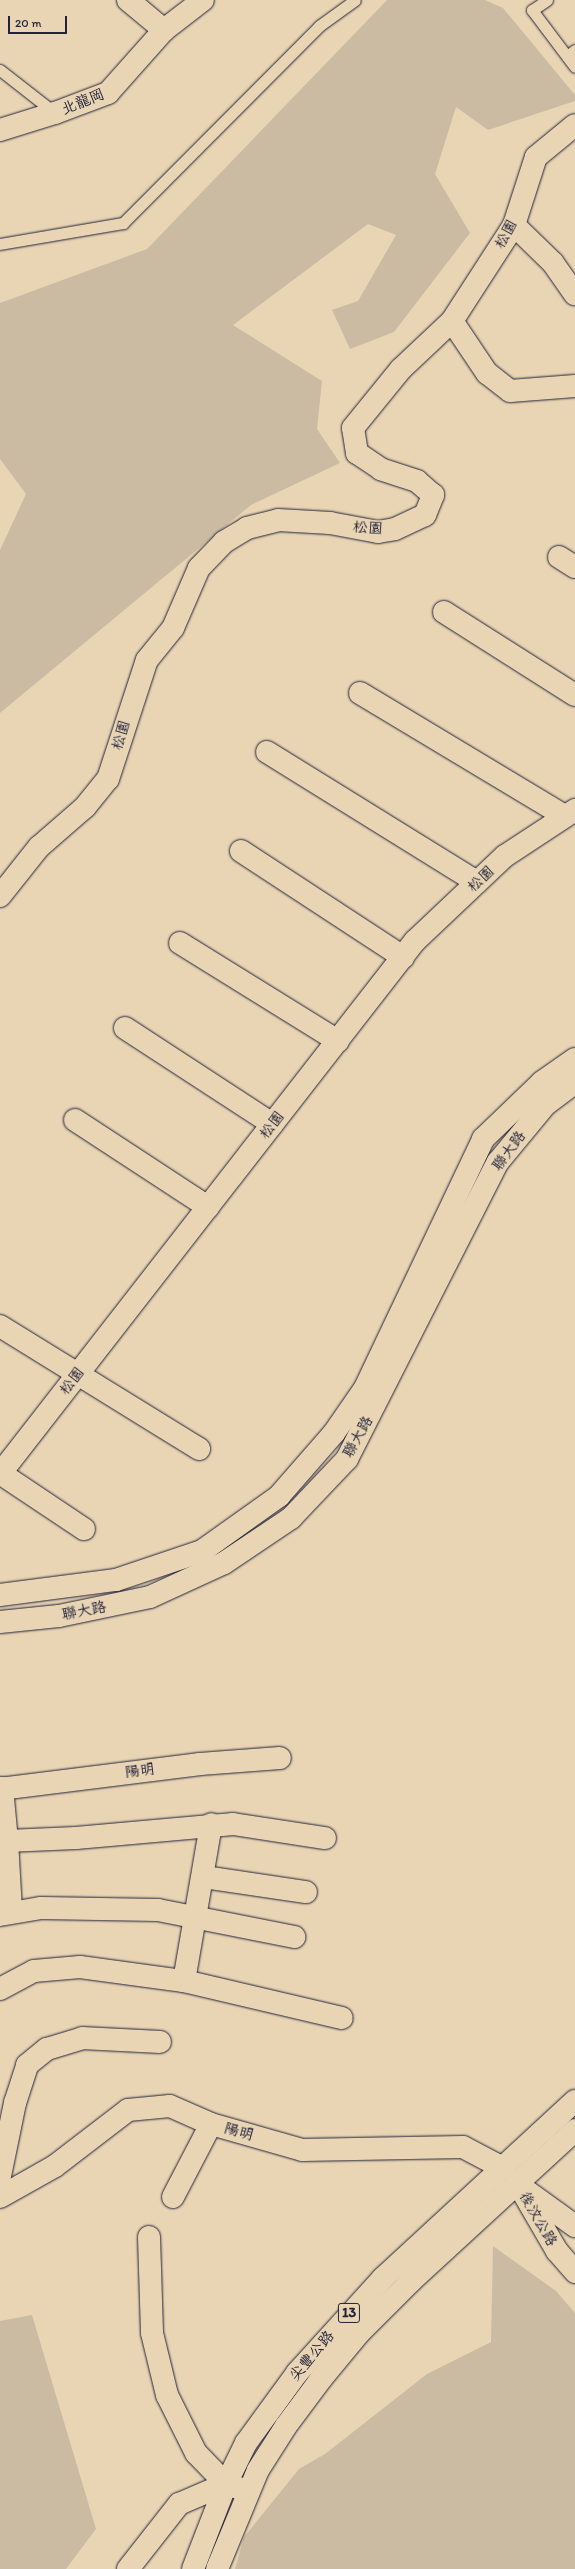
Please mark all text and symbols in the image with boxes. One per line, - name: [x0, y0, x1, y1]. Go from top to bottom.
- scale bar: [10, 8, 69, 34]
- text: 20 m: [15, 16, 42, 30]
- street label: 北龍岡: [59, 85, 107, 119]
- street label: 松園: [491, 217, 521, 251]
- street label: 松園: [352, 518, 384, 538]
- street label: 松園: [108, 718, 134, 752]
- street label: 松園: [464, 862, 498, 896]
- street label: 松園: [256, 1108, 288, 1142]
- street label: 聯大路: [488, 1128, 530, 1174]
- street label: 松園: [56, 1364, 88, 1398]
- street label: 聯大路: [339, 1413, 377, 1461]
- street label: 聯大路: [60, 1598, 108, 1624]
- street label: 陽明: [124, 1760, 156, 1782]
- street label: 陽明: [222, 2119, 256, 2145]
- street label: 後汶公路: [515, 2189, 561, 2249]
- road number: 13: [337, 2301, 361, 2325]
- street label: 尖豐公路: [286, 2327, 338, 2385]

